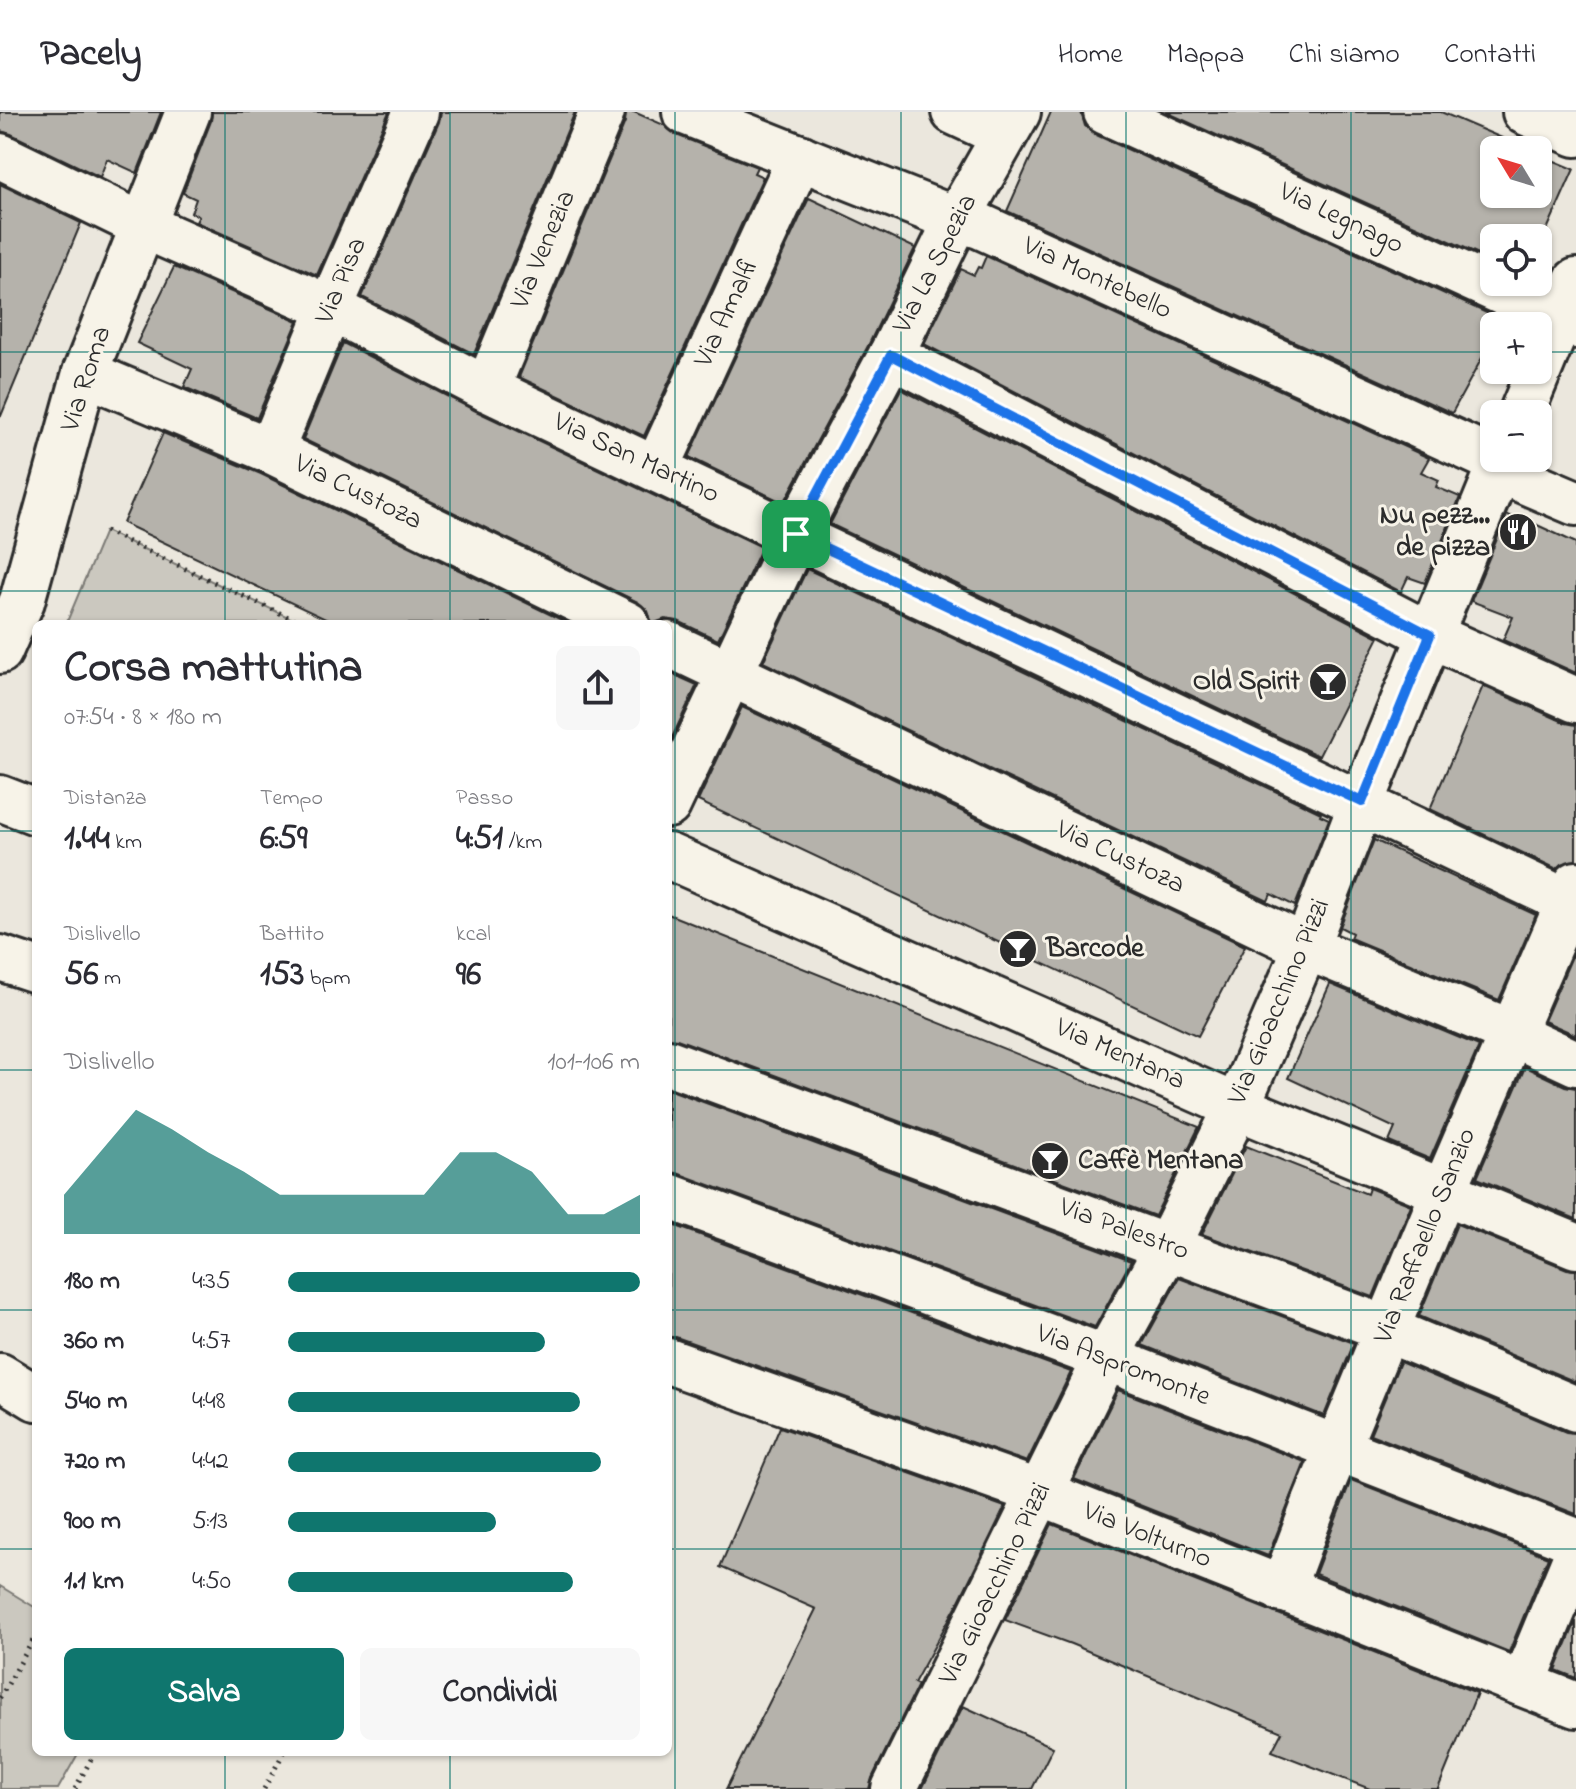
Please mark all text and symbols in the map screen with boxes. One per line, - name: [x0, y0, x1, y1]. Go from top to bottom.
- text: Pacely: [40, 27, 142, 83]
- text: Home: [1058, 35, 1123, 76]
- text: Mappa: [1167, 35, 1244, 76]
- text: Chi siamo: [1288, 35, 1400, 76]
- text: Contatti: [1444, 35, 1536, 76]
- north arrow: [1480, 136, 1552, 208]
- map controls: [1480, 136, 1552, 472]
- street label: Via Legnago: [1271, 172, 1410, 266]
- street label: Via Venezia: [500, 184, 587, 317]
- street label: Via La Spezia: [883, 187, 989, 342]
- button: locate: [1480, 224, 1552, 296]
- street label: Via Montebello: [1015, 226, 1178, 331]
- street label: Via Pisa: [305, 231, 379, 332]
- street label: Via Amalfi: [684, 250, 772, 375]
- button: +: [1480, 312, 1552, 384]
- street label: Via Roma: [50, 321, 123, 438]
- button: −: [1480, 400, 1552, 472]
- street label: Via San Martino: [545, 402, 726, 515]
- street label: Via Custoza: [286, 444, 429, 542]
- place label: Nu pezz... de pizza: [1380, 496, 1490, 569]
- pin: [762, 500, 830, 568]
- restaurant icon: Nu pezz... de pizza: [1497, 511, 1539, 553]
- icon: arrive: [774, 512, 818, 556]
- text: Corsa mattutina: [64, 637, 363, 701]
- button: share: [556, 646, 640, 730]
- bar icon: Old Spirit: [1307, 661, 1349, 703]
- place label: Old Spirit: [1193, 662, 1301, 703]
- text: 07:54 · 8 × 180 m: [64, 699, 222, 737]
- text: Distanza: [64, 783, 147, 815]
- text: Tempo: [260, 783, 323, 815]
- text: Passo: [456, 783, 513, 815]
- street label: Via Custoza: [1048, 810, 1191, 906]
- text: 1.44: [64, 815, 110, 865]
- text: 6:59: [260, 815, 308, 865]
- text: 4:51: [456, 815, 503, 865]
- text: km: [110, 827, 142, 859]
- text: /km: [503, 827, 542, 859]
- street label: Via Gioacchino Pizzi: [1218, 892, 1342, 1112]
- text: Dislivello: [64, 919, 141, 951]
- text: Battito: [260, 919, 324, 951]
- text: kcal: [456, 919, 491, 951]
- bar icon: Barcode: [997, 928, 1039, 970]
- place label: Barcode: [1044, 929, 1145, 970]
- text: 56: [64, 951, 98, 1001]
- text: 153: [260, 951, 304, 1001]
- text: 96: [456, 951, 481, 1001]
- text: m: [98, 963, 121, 995]
- text: bpm: [304, 963, 350, 995]
- street label: Via Mentana: [1047, 1008, 1192, 1102]
- text: Dislivello: [64, 1044, 155, 1082]
- text: 101–106 m: [547, 1044, 640, 1082]
- street label: Via Raffaello Sanzio: [1364, 1122, 1488, 1351]
- bar icon: Caffè Mentana: [1029, 1140, 1071, 1182]
- place label: Caffè Mentana: [1078, 1141, 1243, 1182]
- street label: Via Palestro: [1052, 1187, 1195, 1272]
- text: 180 m: [64, 1263, 120, 1301]
- text: 4:35: [192, 1263, 231, 1301]
- street label: Via Aspromonte: [1029, 1314, 1217, 1418]
- text: 360 m: [64, 1323, 124, 1361]
- text: 4:57: [192, 1323, 231, 1361]
- text: 540 m: [64, 1383, 128, 1421]
- text: 4:48: [192, 1383, 225, 1421]
- text: 720 m: [64, 1443, 126, 1481]
- text: 4:42: [192, 1443, 229, 1481]
- street label: Via Gioacchino Pizzi: [929, 1476, 1063, 1693]
- street label: Via Volturno: [1075, 1491, 1218, 1580]
- text: 900 m: [64, 1503, 121, 1541]
- text: 5:13: [192, 1503, 228, 1541]
- text: 1.1 km: [64, 1563, 124, 1601]
- text: 4:50: [192, 1563, 231, 1601]
- button: Salva: [64, 1648, 344, 1740]
- button: Condividi: [360, 1648, 640, 1740]

